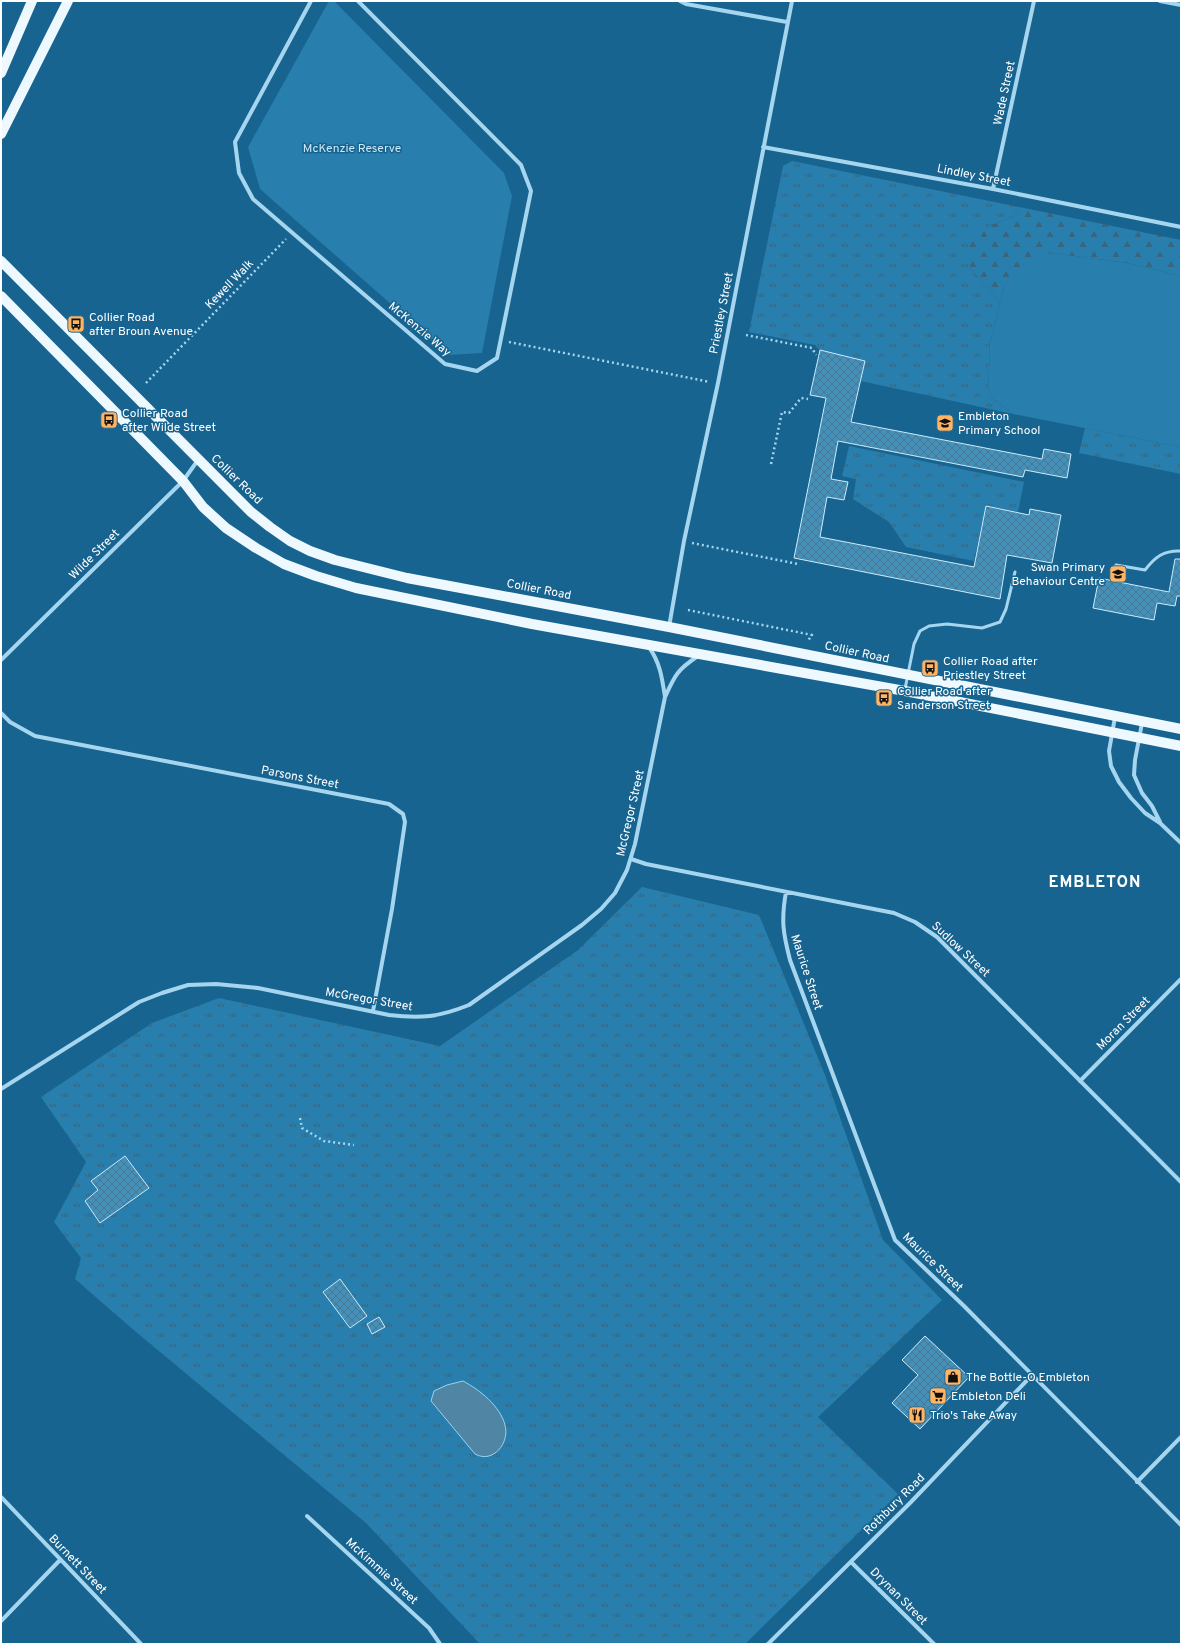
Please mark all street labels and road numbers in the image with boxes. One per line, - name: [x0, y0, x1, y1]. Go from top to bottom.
- street label: Wade Street: [990, 60, 1020, 127]
- street label: Lindley Street: [935, 161, 1012, 191]
- street label: Kewell Walk: [202, 256, 257, 313]
- street label: Priestley Street: [706, 271, 738, 355]
- street label: McKenzie Way: [385, 299, 454, 361]
- street label: Collier Road: [207, 451, 265, 508]
- street label: Wilde Street: [66, 526, 123, 583]
- street label: Collier Road: [505, 576, 573, 604]
- street label: Collier Road: [823, 638, 891, 668]
- street label: Parsons Street: [260, 763, 340, 793]
- street label: McGregor Street: [613, 768, 649, 858]
- street label: Sudlow Street: [928, 918, 993, 981]
- street label: Maurice Street: [786, 933, 826, 1012]
- street label: McGregor Street: [324, 984, 414, 1016]
- street label: Moran Street: [1093, 993, 1154, 1054]
- street label: Maurice Street: [899, 1230, 966, 1296]
- street label: Rothbury Road: [861, 1471, 929, 1539]
- street label: Burnett Street: [45, 1531, 110, 1598]
- street label: McKimmie Street: [342, 1535, 421, 1609]
- street label: Drynan Street: [866, 1564, 931, 1629]

